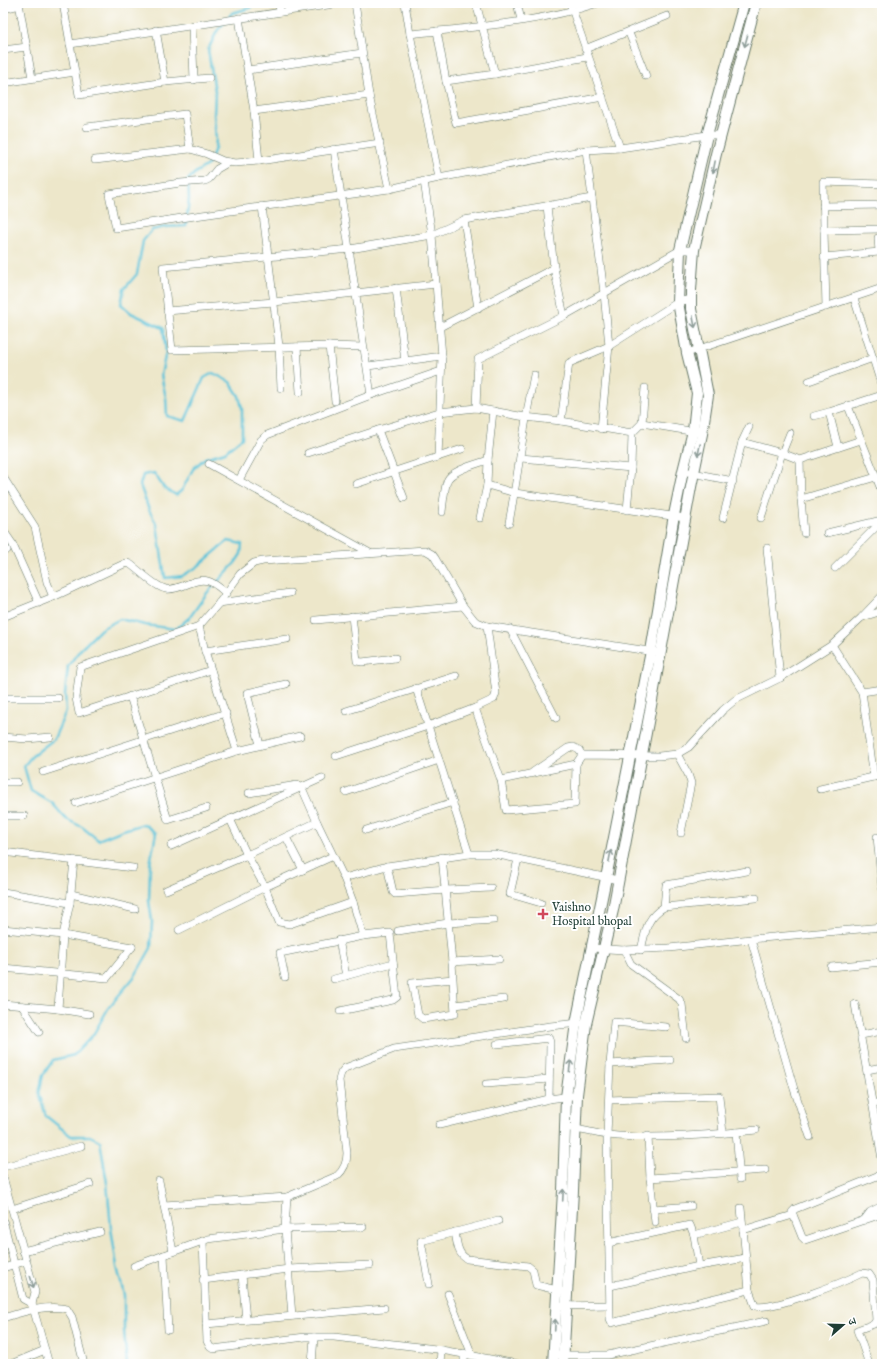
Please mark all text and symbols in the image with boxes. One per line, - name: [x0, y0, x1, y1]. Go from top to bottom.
- one-way arrow: [742, 34, 749, 47]
- one-way arrow: [710, 160, 718, 173]
- one-way arrow: [690, 315, 698, 328]
- one-way arrow: [694, 443, 702, 456]
- one-way arrow: [607, 849, 615, 862]
- place label: Vaishno Hospital bhopal: [551, 900, 632, 930]
- marker: Vaishno Hospital bhopal: [537, 908, 549, 920]
- one-way arrow: [566, 1060, 573, 1073]
- one-way arrow: [559, 1189, 566, 1202]
- one-way arrow: [29, 1275, 36, 1288]
- north arrow: [823, 1305, 863, 1345]
- text: उ: [844, 1316, 859, 1328]
- one-way arrow: [551, 1319, 558, 1332]

